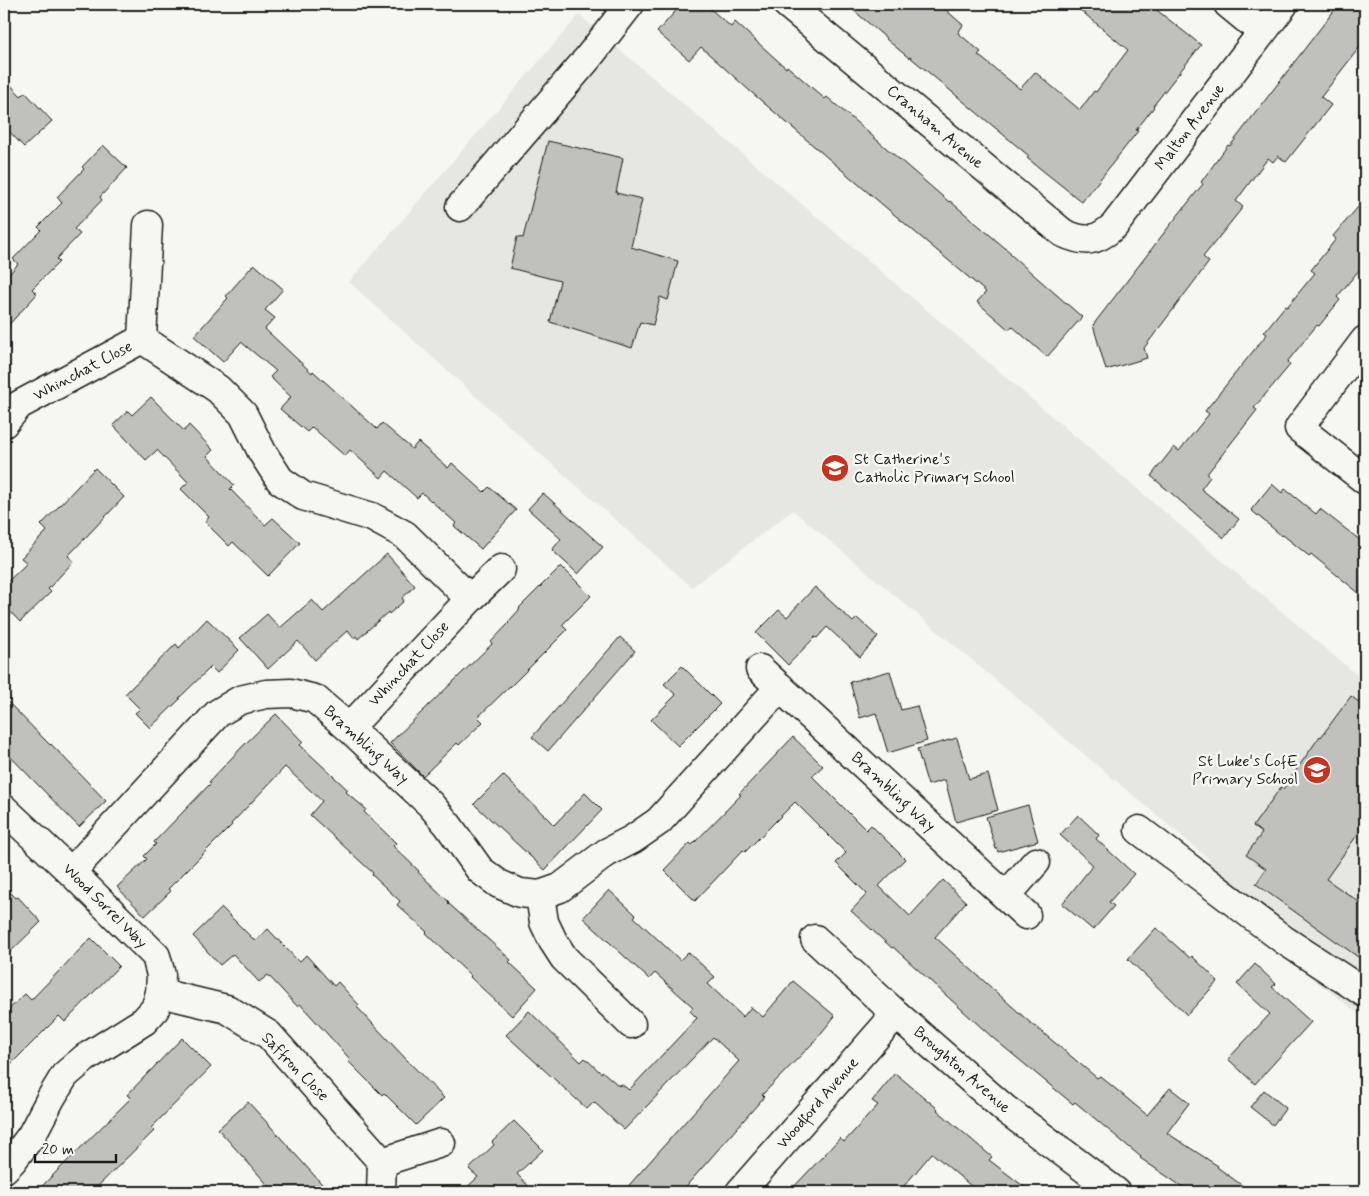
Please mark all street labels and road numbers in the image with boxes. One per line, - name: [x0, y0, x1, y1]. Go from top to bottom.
- street label: Malton Avenue: [1150, 79, 1230, 175]
- street label: Cranham Avenue: [882, 80, 988, 174]
- street label: Whinchat Close: [30, 336, 136, 406]
- street label: Whinchat Close: [364, 617, 454, 711]
- street label: Brambling Way: [318, 701, 413, 790]
- street label: Brambling Way: [846, 748, 940, 837]
- street label: Wood Sorrel Way: [58, 859, 152, 953]
- street label: Broughton Avenue: [909, 1022, 1015, 1118]
- street label: Saffron Close: [257, 1028, 333, 1106]
- street label: Woodford Avenue: [772, 1053, 865, 1155]

